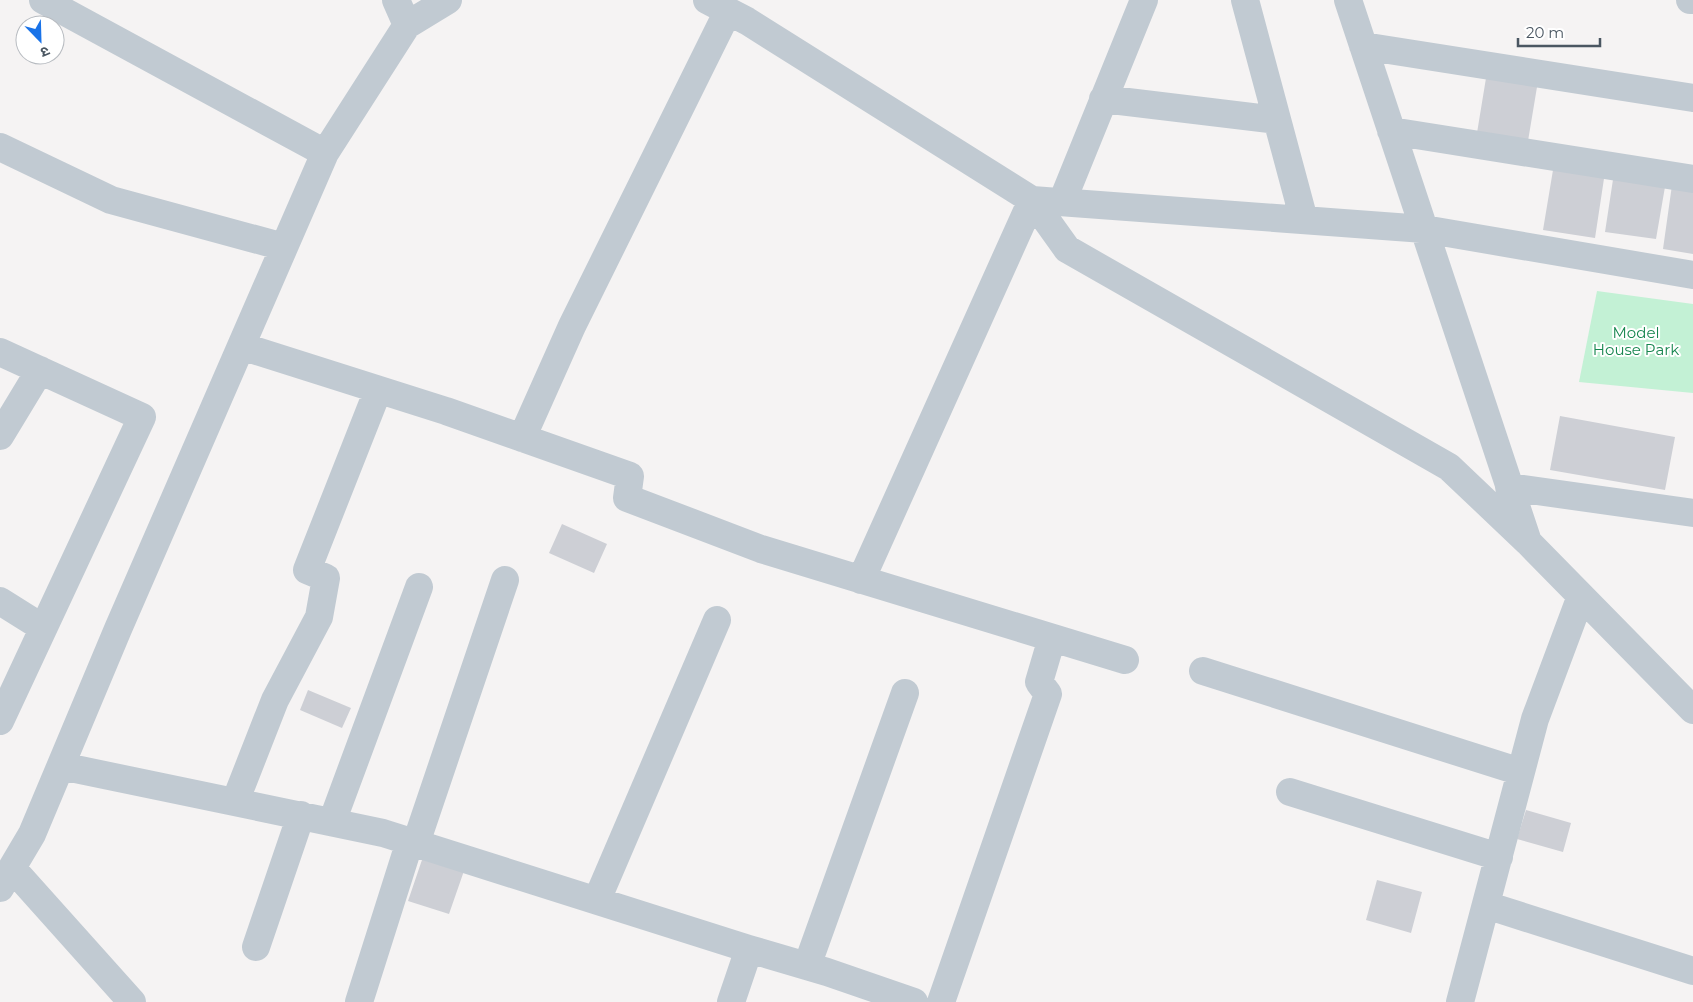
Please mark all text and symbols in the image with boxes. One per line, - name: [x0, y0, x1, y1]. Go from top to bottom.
- north arrow: [15, 15, 65, 65]
- scale bar: [1518, 15, 1600, 47]
- text: 20 m: [1526, 23, 1564, 42]
- text: उ: [37, 42, 52, 62]
- park label: Model House Park: [1593, 323, 1679, 359]

